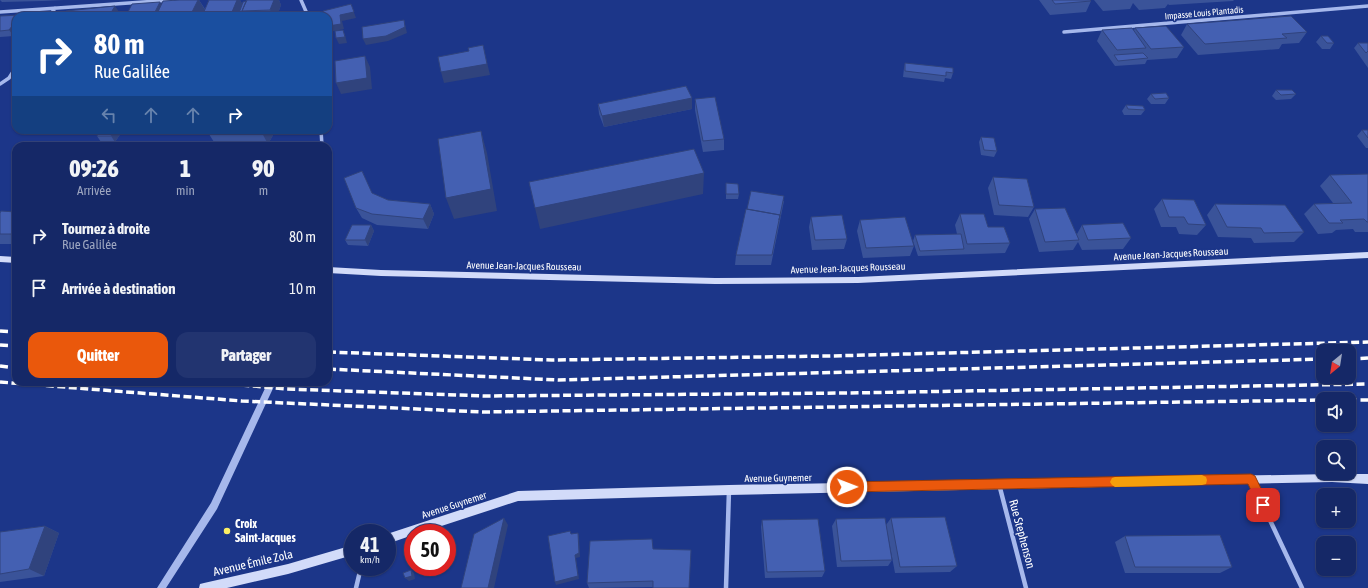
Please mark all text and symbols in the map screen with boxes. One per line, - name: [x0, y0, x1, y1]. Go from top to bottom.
- street label: Impasse Louis Plantadis: [1164, 5, 1244, 21]
- icon: right: [28, 28, 80, 80]
- text: 80 m: [94, 28, 144, 60]
- text: Rue Galilée: [94, 61, 170, 82]
- icon: left: [98, 104, 120, 126]
- icon: ahead: [140, 104, 162, 126]
- icon: ahead: [182, 104, 204, 126]
- icon: right: [224, 104, 246, 126]
- text: 09:26: [69, 155, 119, 182]
- text: 1: [180, 155, 191, 182]
- text: 90: [252, 155, 275, 182]
- text: Arrivée: [77, 183, 111, 198]
- text: min: [176, 183, 195, 198]
- text: m: [259, 183, 268, 198]
- text: Tournez à droite: [62, 220, 150, 237]
- icon: right: [28, 225, 50, 247]
- text: 80 m: [289, 228, 316, 245]
- text: Rue Galilée: [62, 237, 117, 252]
- street label: Avenue Jean-Jacques Rousseau: [1113, 245, 1229, 263]
- street label: Avenue Jean-Jacques Rousseau: [466, 259, 582, 273]
- street label: Avenue Jean-Jacques Rousseau: [790, 260, 906, 276]
- icon: arrive: [28, 277, 50, 299]
- text: Arrivée à destination: [62, 280, 176, 297]
- text: 10 m: [289, 280, 316, 297]
- button: Quitter: [28, 332, 168, 378]
- button: Partager: [176, 332, 316, 378]
- north arrow: [1316, 344, 1356, 384]
- map controls: [1316, 344, 1356, 576]
- button: sound: [1316, 392, 1356, 432]
- button: search: [1316, 440, 1356, 480]
- position arrow: [826, 466, 868, 508]
- street label: Avenue Guynemer: [744, 472, 813, 484]
- pin: [1246, 488, 1280, 522]
- button: +: [1316, 488, 1356, 528]
- street label: Avenue Guynemer: [420, 489, 489, 521]
- icon: arrive: [1252, 494, 1274, 516]
- street label: Rue Stephenson: [1006, 498, 1038, 570]
- place label: Croix Saint-Jacques: [235, 517, 296, 545]
- speed limit sign: 50: [404, 524, 456, 576]
- marker: Croix Saint-Jacques: [222, 526, 232, 536]
- text: 41: [361, 533, 379, 556]
- button: −: [1316, 536, 1356, 576]
- street label: Avenue Émile Zola: [212, 547, 294, 579]
- text: km/h: [360, 554, 380, 565]

